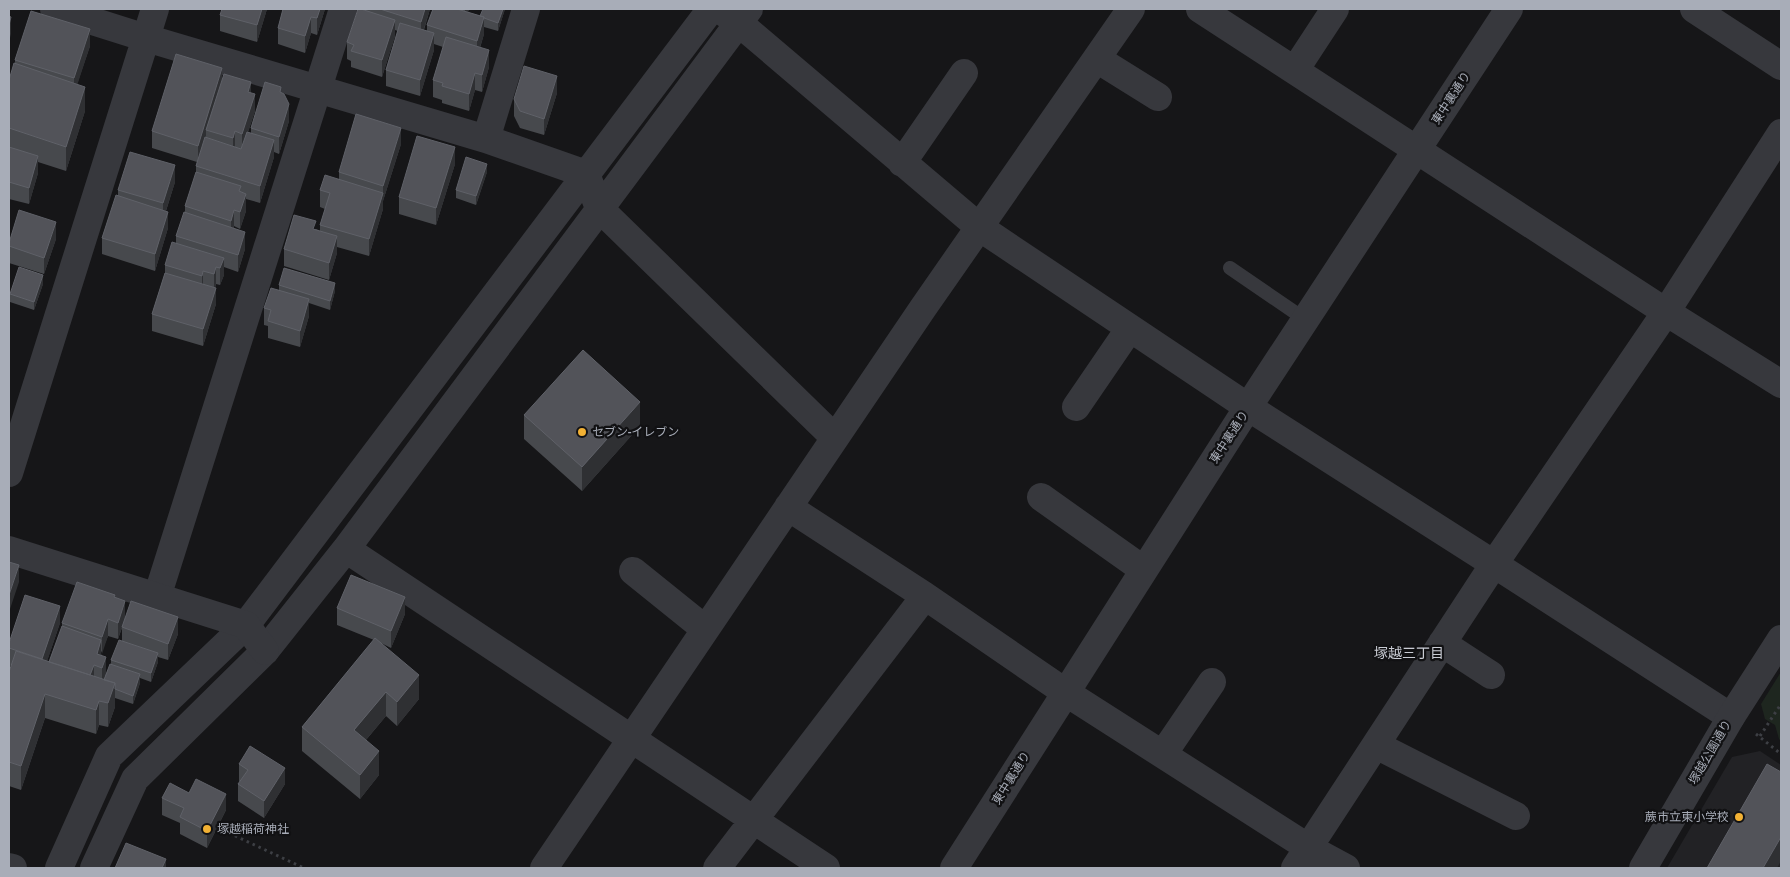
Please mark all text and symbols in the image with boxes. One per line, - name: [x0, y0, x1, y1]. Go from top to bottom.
- street label: 東中裏通り: [1428, 68, 1474, 128]
- street label: 東中裏通り: [1206, 407, 1252, 467]
- place label: セブン-イレブン: [592, 424, 679, 440]
- marker: セブン-イレブン: [576, 426, 588, 438]
- district label: 塚越三丁目: [1374, 644, 1444, 662]
- street label: 塚越公園通り: [1685, 717, 1735, 787]
- street label: 東中裏通り: [988, 748, 1034, 808]
- place label: 蕨市立東小学校: [1645, 809, 1729, 825]
- marker: 蕨市立東小学校: [1733, 811, 1745, 823]
- place label: 塚越稲荷神社: [217, 821, 289, 837]
- marker: 塚越稲荷神社: [201, 823, 213, 835]

